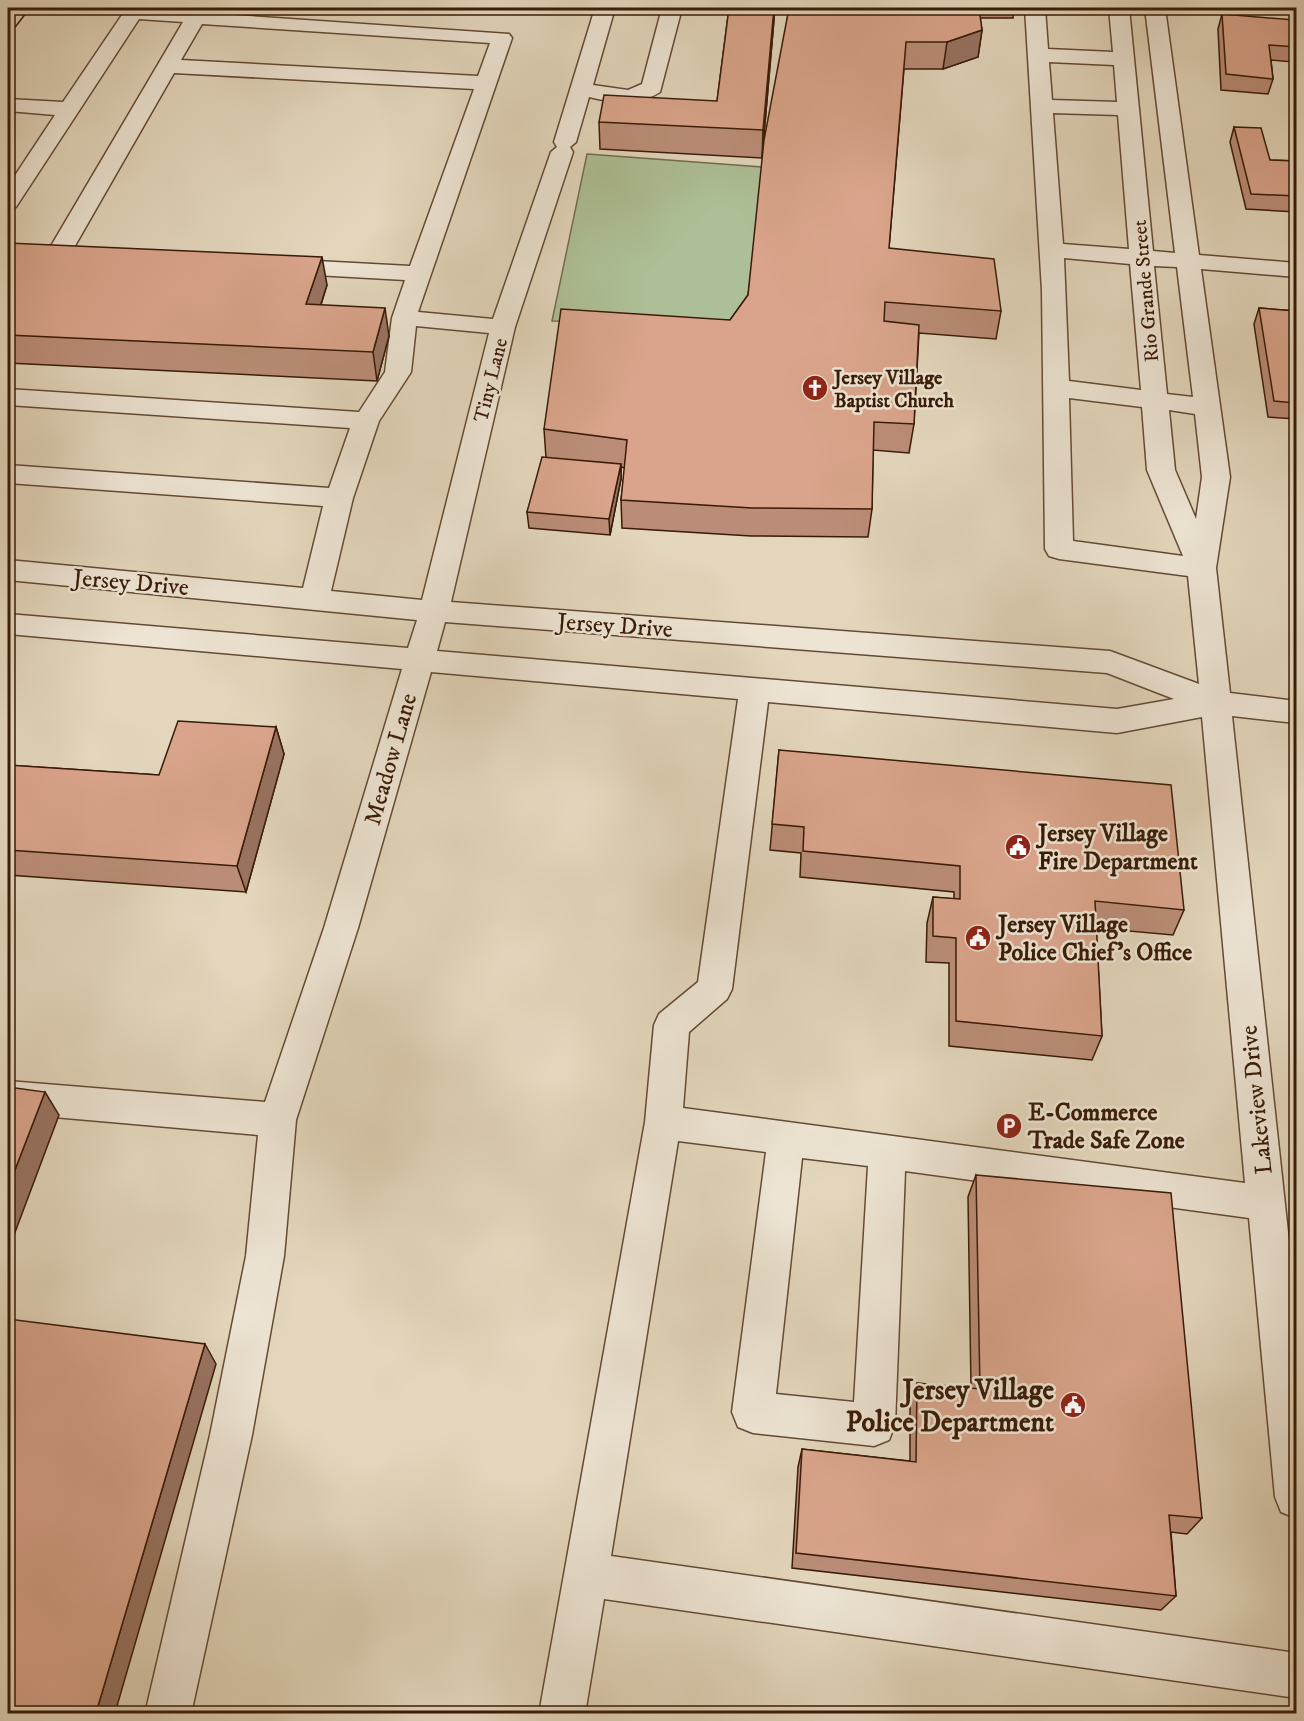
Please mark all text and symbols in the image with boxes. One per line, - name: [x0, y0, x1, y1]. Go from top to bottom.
- street label: Rio Grande Street: [1128, 219, 1165, 363]
- street label: Tiny Lane: [469, 336, 514, 425]
- place label: Jersey Village Baptist Church: [832, 366, 954, 414]
- church icon: Jersey Village Baptist Church: [800, 373, 830, 403]
- street label: Jersey Drive: [70, 563, 190, 603]
- street label: Jersey Drive: [554, 607, 674, 645]
- street label: Meadow Lane: [358, 690, 424, 829]
- place label: Jersey Village Fire Department: [1035, 819, 1198, 877]
- public building icon: Jersey Village Fire Department: [1003, 832, 1033, 862]
- place label: Jersey Village Police Chief's Office: [995, 910, 1192, 968]
- public building icon: Jersey Village Police Chief's Office: [963, 923, 993, 953]
- street label: Lakeview Drive: [1234, 1024, 1280, 1176]
- place label: E-Commerce Trade Safe Zone: [1027, 1098, 1185, 1156]
- parking icon: E-Commerce Trade Safe Zone: [994, 1111, 1024, 1141]
- place label: Jersey Village Police Department: [846, 1373, 1054, 1440]
- public building icon: Jersey Village Police Department: [1058, 1390, 1088, 1420]

